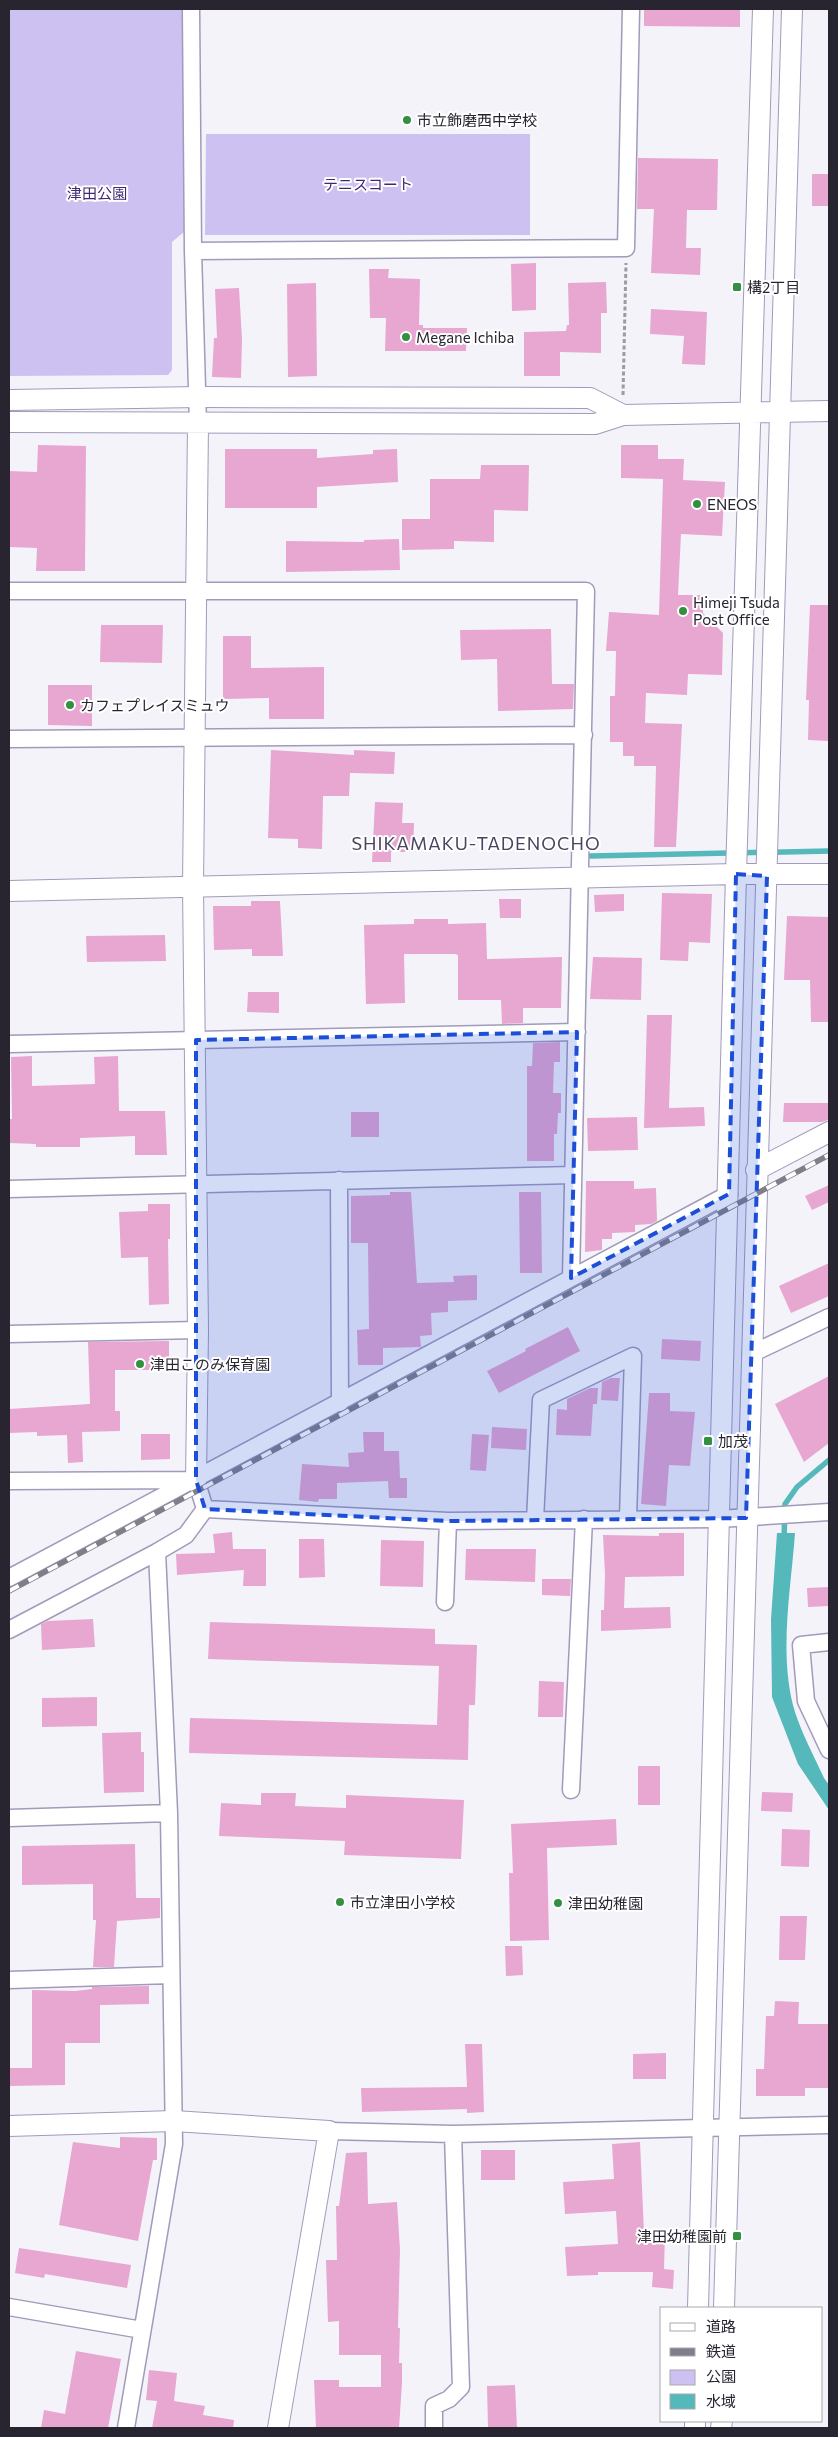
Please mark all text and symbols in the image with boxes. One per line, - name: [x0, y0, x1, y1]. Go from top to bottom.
- place label: 市立飾磨西中学校: [417, 111, 537, 129]
- marker: 市立飾磨西中学校: [401, 114, 413, 126]
- park label: テニスコート: [323, 175, 413, 193]
- park label: 津田公園: [67, 184, 127, 202]
- place label: 構2丁目: [747, 278, 800, 296]
- marker: 構2丁目: [731, 281, 743, 293]
- place label: Megane Ichiba: [416, 328, 514, 346]
- marker: Megane Ichiba: [400, 331, 412, 343]
- place label: ENEOS: [707, 495, 757, 513]
- marker: ENEOS: [691, 498, 703, 510]
- place label: Himeji Tsuda Post Office: [693, 593, 780, 628]
- marker: Himeji Tsuda Post Office: [677, 605, 689, 617]
- place label: カフェプレイスミュウ: [80, 696, 230, 714]
- marker: カフェプレイスミュウ: [64, 699, 76, 711]
- district label: SHIKAMAKU-TADENOCHO: [351, 832, 601, 854]
- place label: 津田このみ保育園: [150, 1355, 270, 1373]
- marker: 津田このみ保育園: [134, 1358, 146, 1370]
- place label: 加茂: [718, 1432, 748, 1450]
- marker: 加茂: [702, 1435, 714, 1447]
- place label: 市立津田小学校: [350, 1893, 455, 1911]
- place label: 津田幼稚園: [568, 1894, 643, 1912]
- marker: 市立津田小学校: [334, 1896, 346, 1908]
- marker: 津田幼稚園: [552, 1897, 564, 1909]
- place label: 津田幼稚園前: [637, 2227, 727, 2245]
- marker: 津田幼稚園前: [731, 2230, 743, 2242]
- legend: [660, 2307, 823, 2422]
- text: 道路: [706, 2317, 736, 2335]
- text: 鉄道: [706, 2342, 736, 2360]
- text: 公園: [706, 2367, 736, 2385]
- text: 水域: [706, 2392, 736, 2410]

